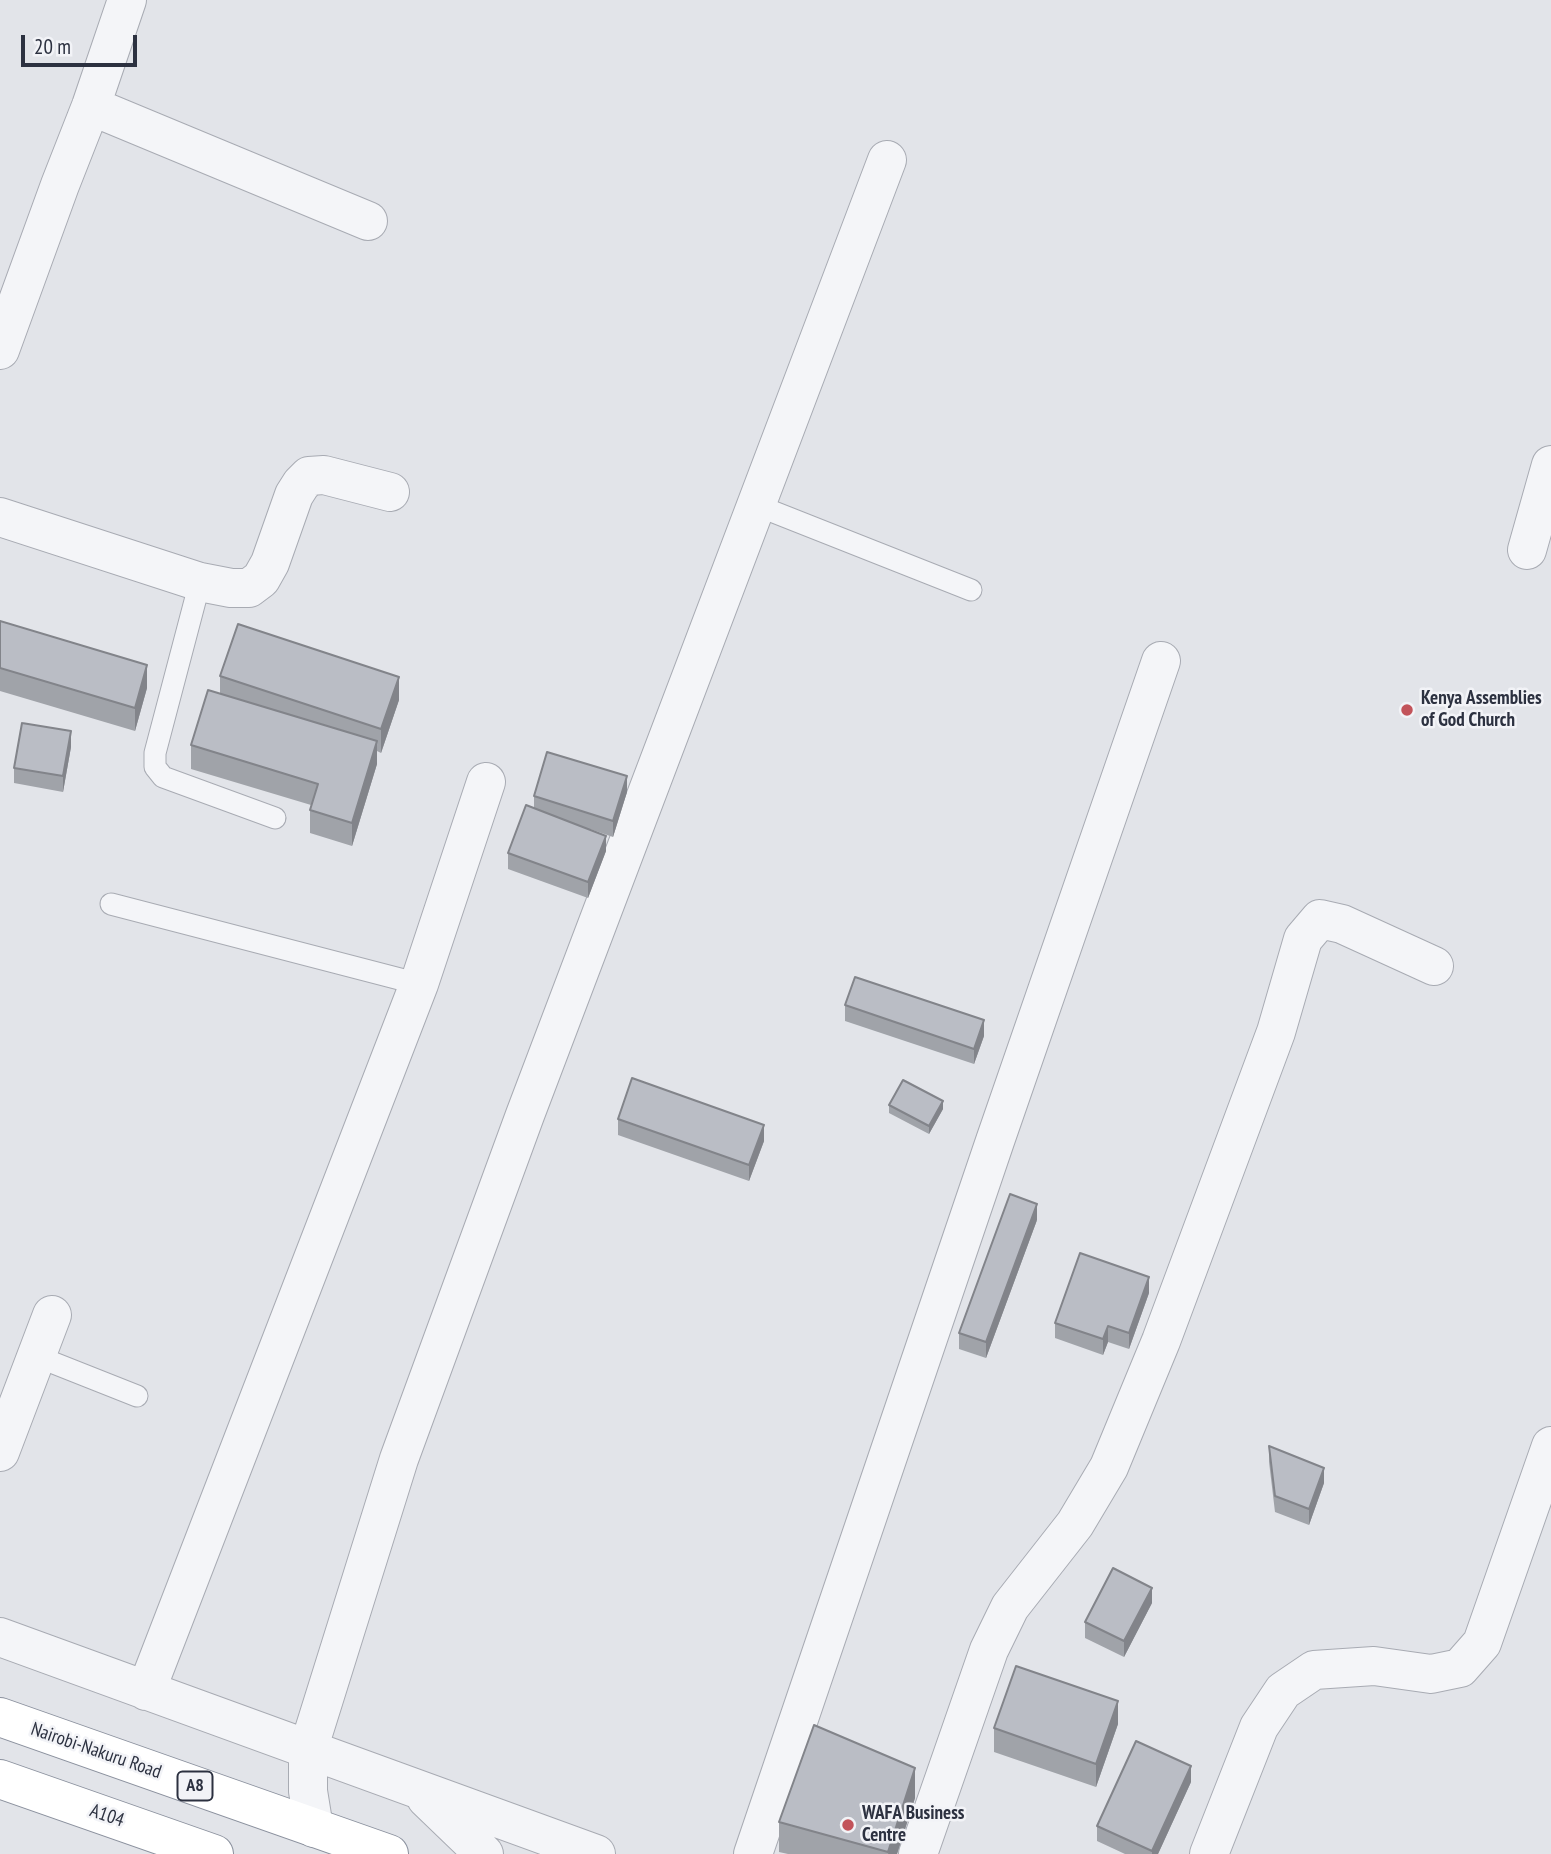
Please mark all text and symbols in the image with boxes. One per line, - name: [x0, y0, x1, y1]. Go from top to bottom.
- scale bar: [24, 21, 140, 65]
- text: 20 m: [34, 33, 71, 60]
- place label: Kenya Assemblies of God Church: [1421, 688, 1542, 732]
- marker: Kenya Assemblies of God Church: [1399, 702, 1415, 718]
- street label: Nairobi-Nakuru Road: [28, 1718, 164, 1784]
- road number: A8: [178, 1772, 212, 1800]
- street label: A104: [87, 1800, 127, 1832]
- place label: WAFA Business Centre: [862, 1803, 964, 1847]
- marker: WAFA Business Centre: [840, 1817, 856, 1833]

